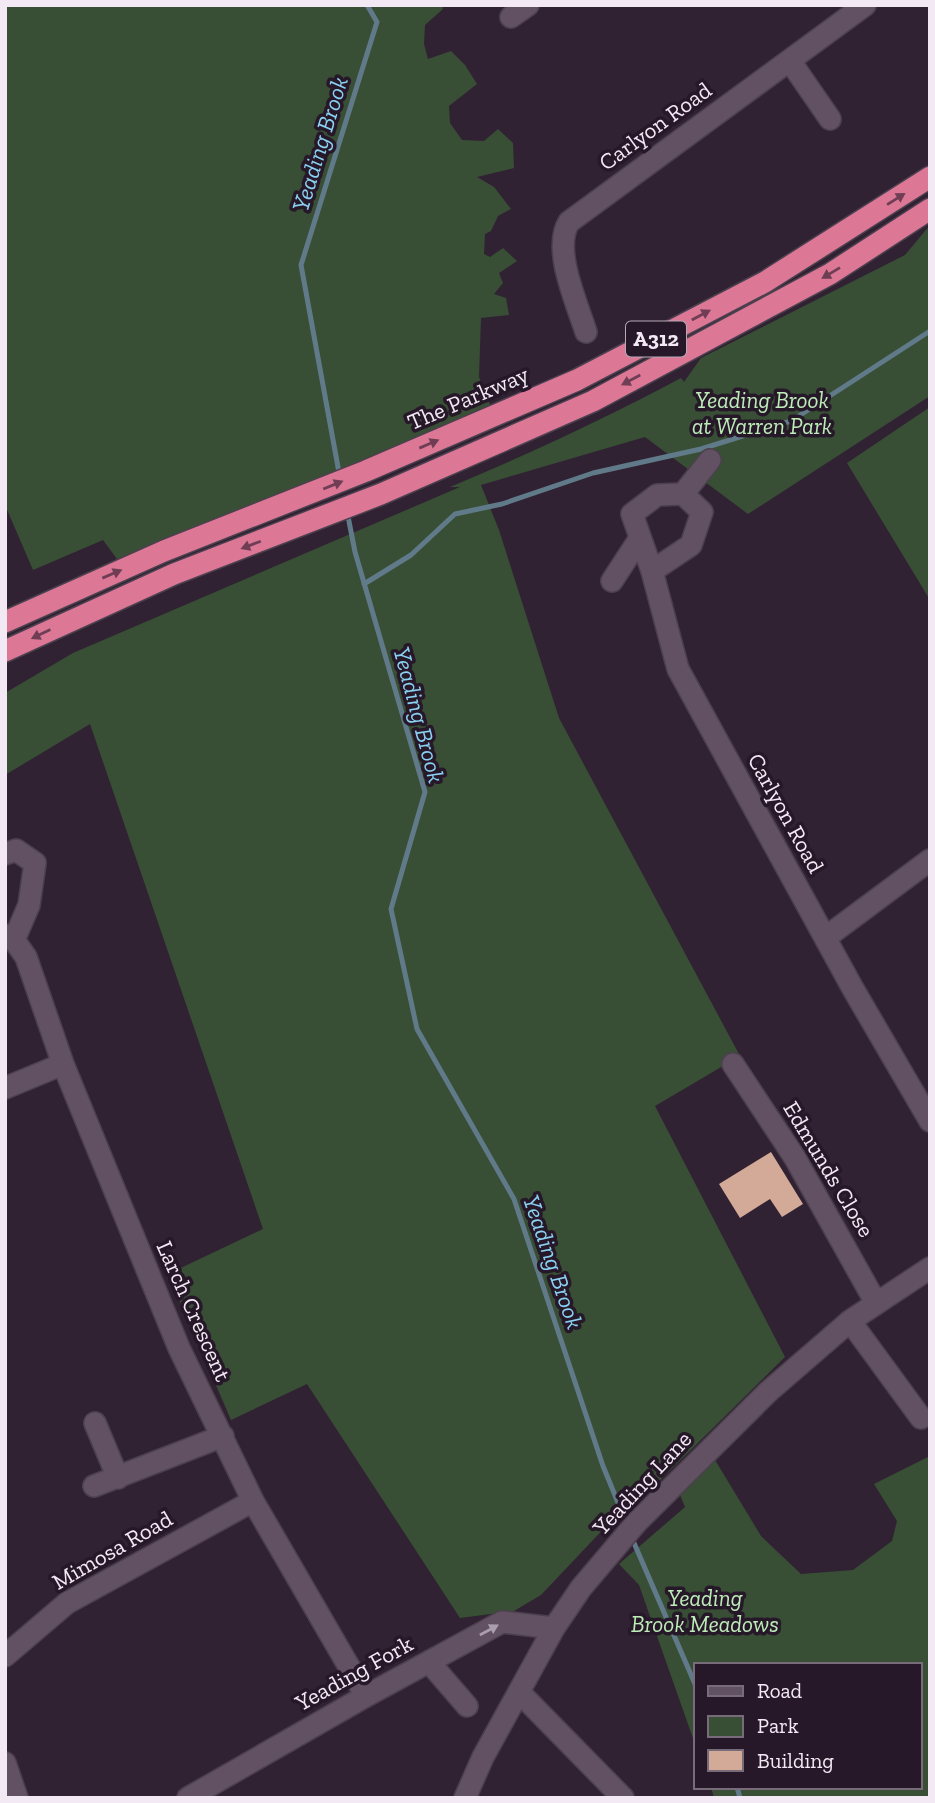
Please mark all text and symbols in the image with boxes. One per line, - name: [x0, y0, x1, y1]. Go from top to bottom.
- water label: Yeading Brook: [285, 73, 354, 215]
- street label: Carlyon Road: [593, 76, 717, 176]
- one-way arrow: [886, 192, 905, 205]
- one-way arrow: [822, 267, 841, 279]
- one-way arrow: [691, 310, 711, 322]
- road number: A312: [626, 322, 686, 356]
- street label: The Parkway: [403, 360, 533, 436]
- one-way arrow: [621, 375, 641, 386]
- park label: Yeading Brook at Warren Park: [692, 386, 832, 440]
- one-way arrow: [418, 438, 439, 449]
- one-way arrow: [323, 479, 344, 490]
- one-way arrow: [240, 540, 261, 551]
- one-way arrow: [102, 568, 123, 579]
- one-way arrow: [31, 628, 51, 640]
- water label: Yeading Brook: [387, 644, 452, 786]
- street label: Carlyon Road: [742, 748, 831, 878]
- street label: Edmunds Close: [777, 1096, 881, 1242]
- water label: Yeading Brook: [517, 1191, 590, 1333]
- street label: Larch Crescent: [151, 1237, 238, 1386]
- street label: Yeading Lane: [586, 1425, 697, 1542]
- street label: Mimosa Road: [47, 1504, 177, 1596]
- park label: Yeading Brook Meadows: [631, 1584, 779, 1638]
- one-way arrow: [479, 1624, 499, 1636]
- street label: Yeading Fork: [289, 1629, 418, 1717]
- legend: [694, 1663, 921, 1789]
- text: Road: [757, 1678, 803, 1703]
- text: Park: [757, 1713, 799, 1738]
- text: Building: [757, 1748, 834, 1773]

